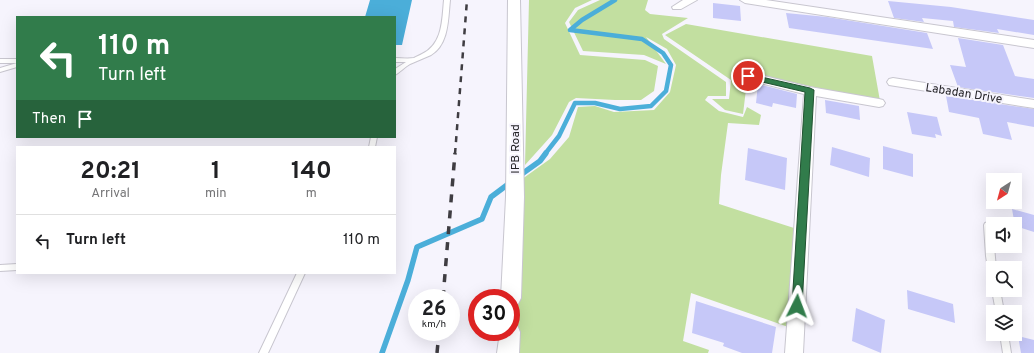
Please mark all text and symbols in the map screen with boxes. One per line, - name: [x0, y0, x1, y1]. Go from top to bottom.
- text: 110 m: [98, 29, 170, 65]
- icon: left: [32, 32, 84, 84]
- pin: [731, 59, 765, 93]
- text: Turn left: [98, 64, 166, 87]
- icon: arrive: [737, 65, 759, 87]
- street label: Labadan Drive: [924, 80, 1003, 108]
- icon: arrive: [74, 108, 96, 130]
- text: Then: [32, 110, 66, 129]
- street label: IPB Road: [508, 124, 524, 174]
- text: 20:21: [80, 157, 141, 187]
- text: 1: [211, 157, 221, 187]
- text: 140: [291, 157, 332, 187]
- north arrow: [986, 173, 1022, 209]
- map controls: [986, 173, 1022, 341]
- text: Arrival: [91, 186, 130, 202]
- text: min: [205, 186, 227, 202]
- text: m: [306, 186, 317, 202]
- button: sound: [986, 217, 1022, 253]
- icon: left: [32, 230, 54, 252]
- text: Turn left: [66, 231, 126, 250]
- text: 110 m: [343, 231, 380, 250]
- button: search: [986, 261, 1022, 297]
- position arrow: [776, 285, 818, 327]
- speed limit sign: 30: [468, 289, 520, 341]
- text: 26: [422, 297, 446, 323]
- button: layers: [986, 305, 1022, 341]
- text: km/h: [422, 318, 446, 331]

